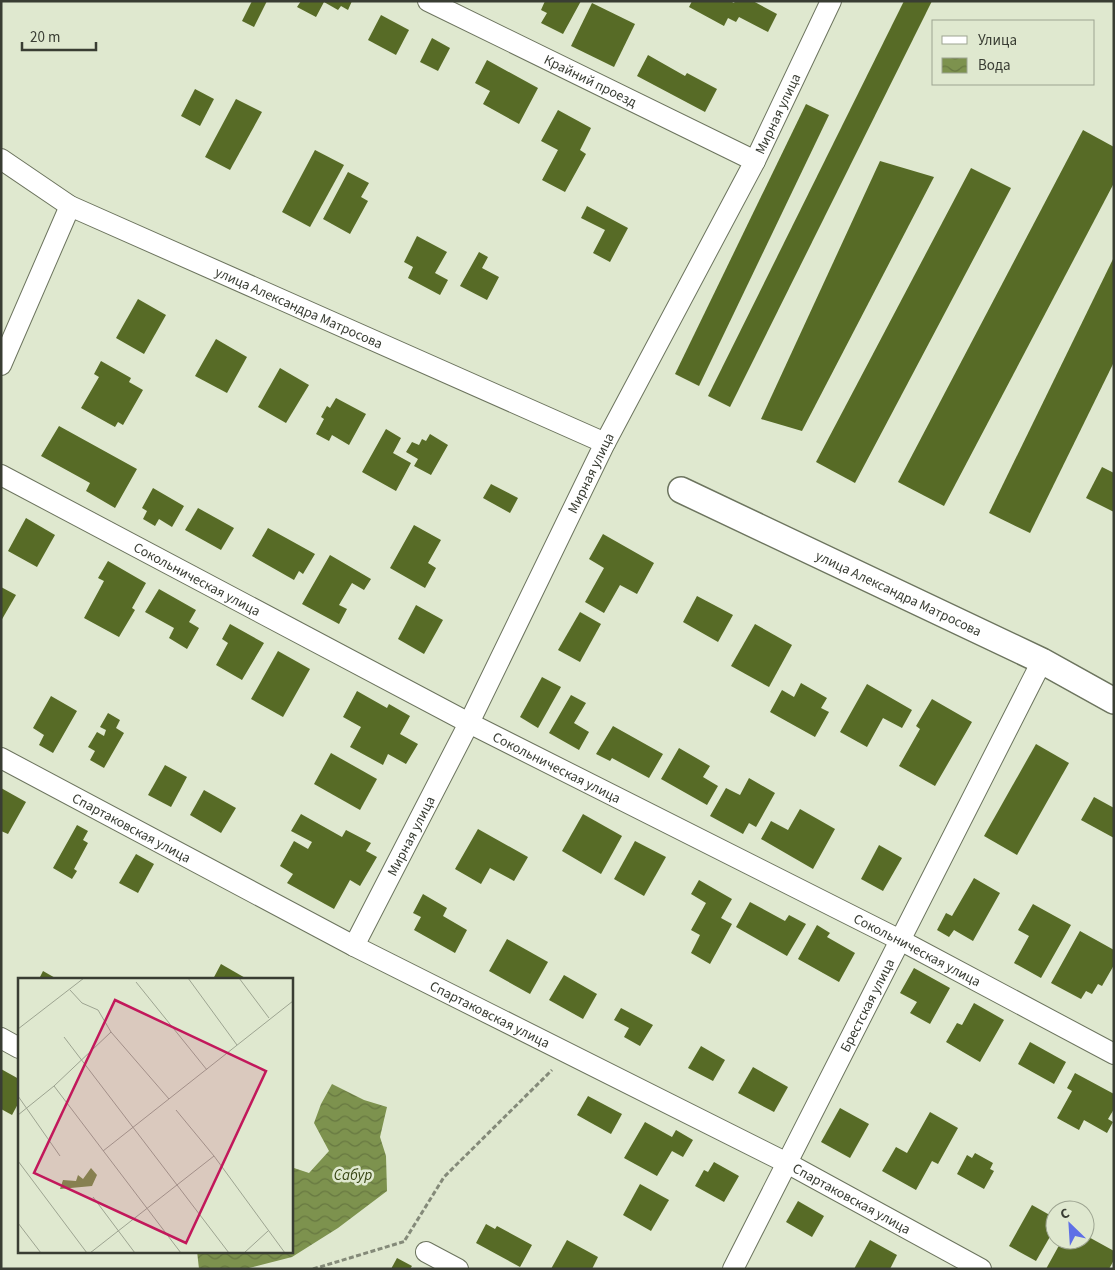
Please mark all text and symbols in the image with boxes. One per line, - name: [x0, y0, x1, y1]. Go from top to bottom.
- scale bar: [22, 20, 96, 52]
- legend: [932, 20, 1095, 85]
- text: 20 m: [30, 27, 60, 48]
- text: Улица: [978, 30, 1017, 51]
- street label: Крайний проезд: [540, 50, 640, 113]
- text: Вода: [978, 55, 1011, 76]
- street label: Мирная улица: [751, 70, 806, 158]
- street label: улица Александра Матросова: [212, 262, 386, 354]
- street label: Мирная улица: [563, 429, 620, 517]
- street label: Сокольническая улица: [130, 538, 264, 622]
- street label: улица Александра Матросова: [812, 546, 985, 642]
- street label: Сокольническая улица: [489, 727, 624, 809]
- street label: Спартаковская улица: [68, 789, 194, 868]
- street label: Мирная улица: [383, 793, 441, 880]
- street label: Сокольническая улица: [850, 909, 984, 992]
- street label: Брестская улица: [836, 955, 900, 1056]
- street label: Спартаковская улица: [426, 977, 553, 1054]
- inset map: [18, 978, 292, 1252]
- street label: Спартаковская улица: [789, 1159, 914, 1240]
- water label: Сабур: [334, 1165, 372, 1186]
- north arrow: [1045, 1200, 1095, 1250]
- text: С: [1057, 1203, 1073, 1225]

